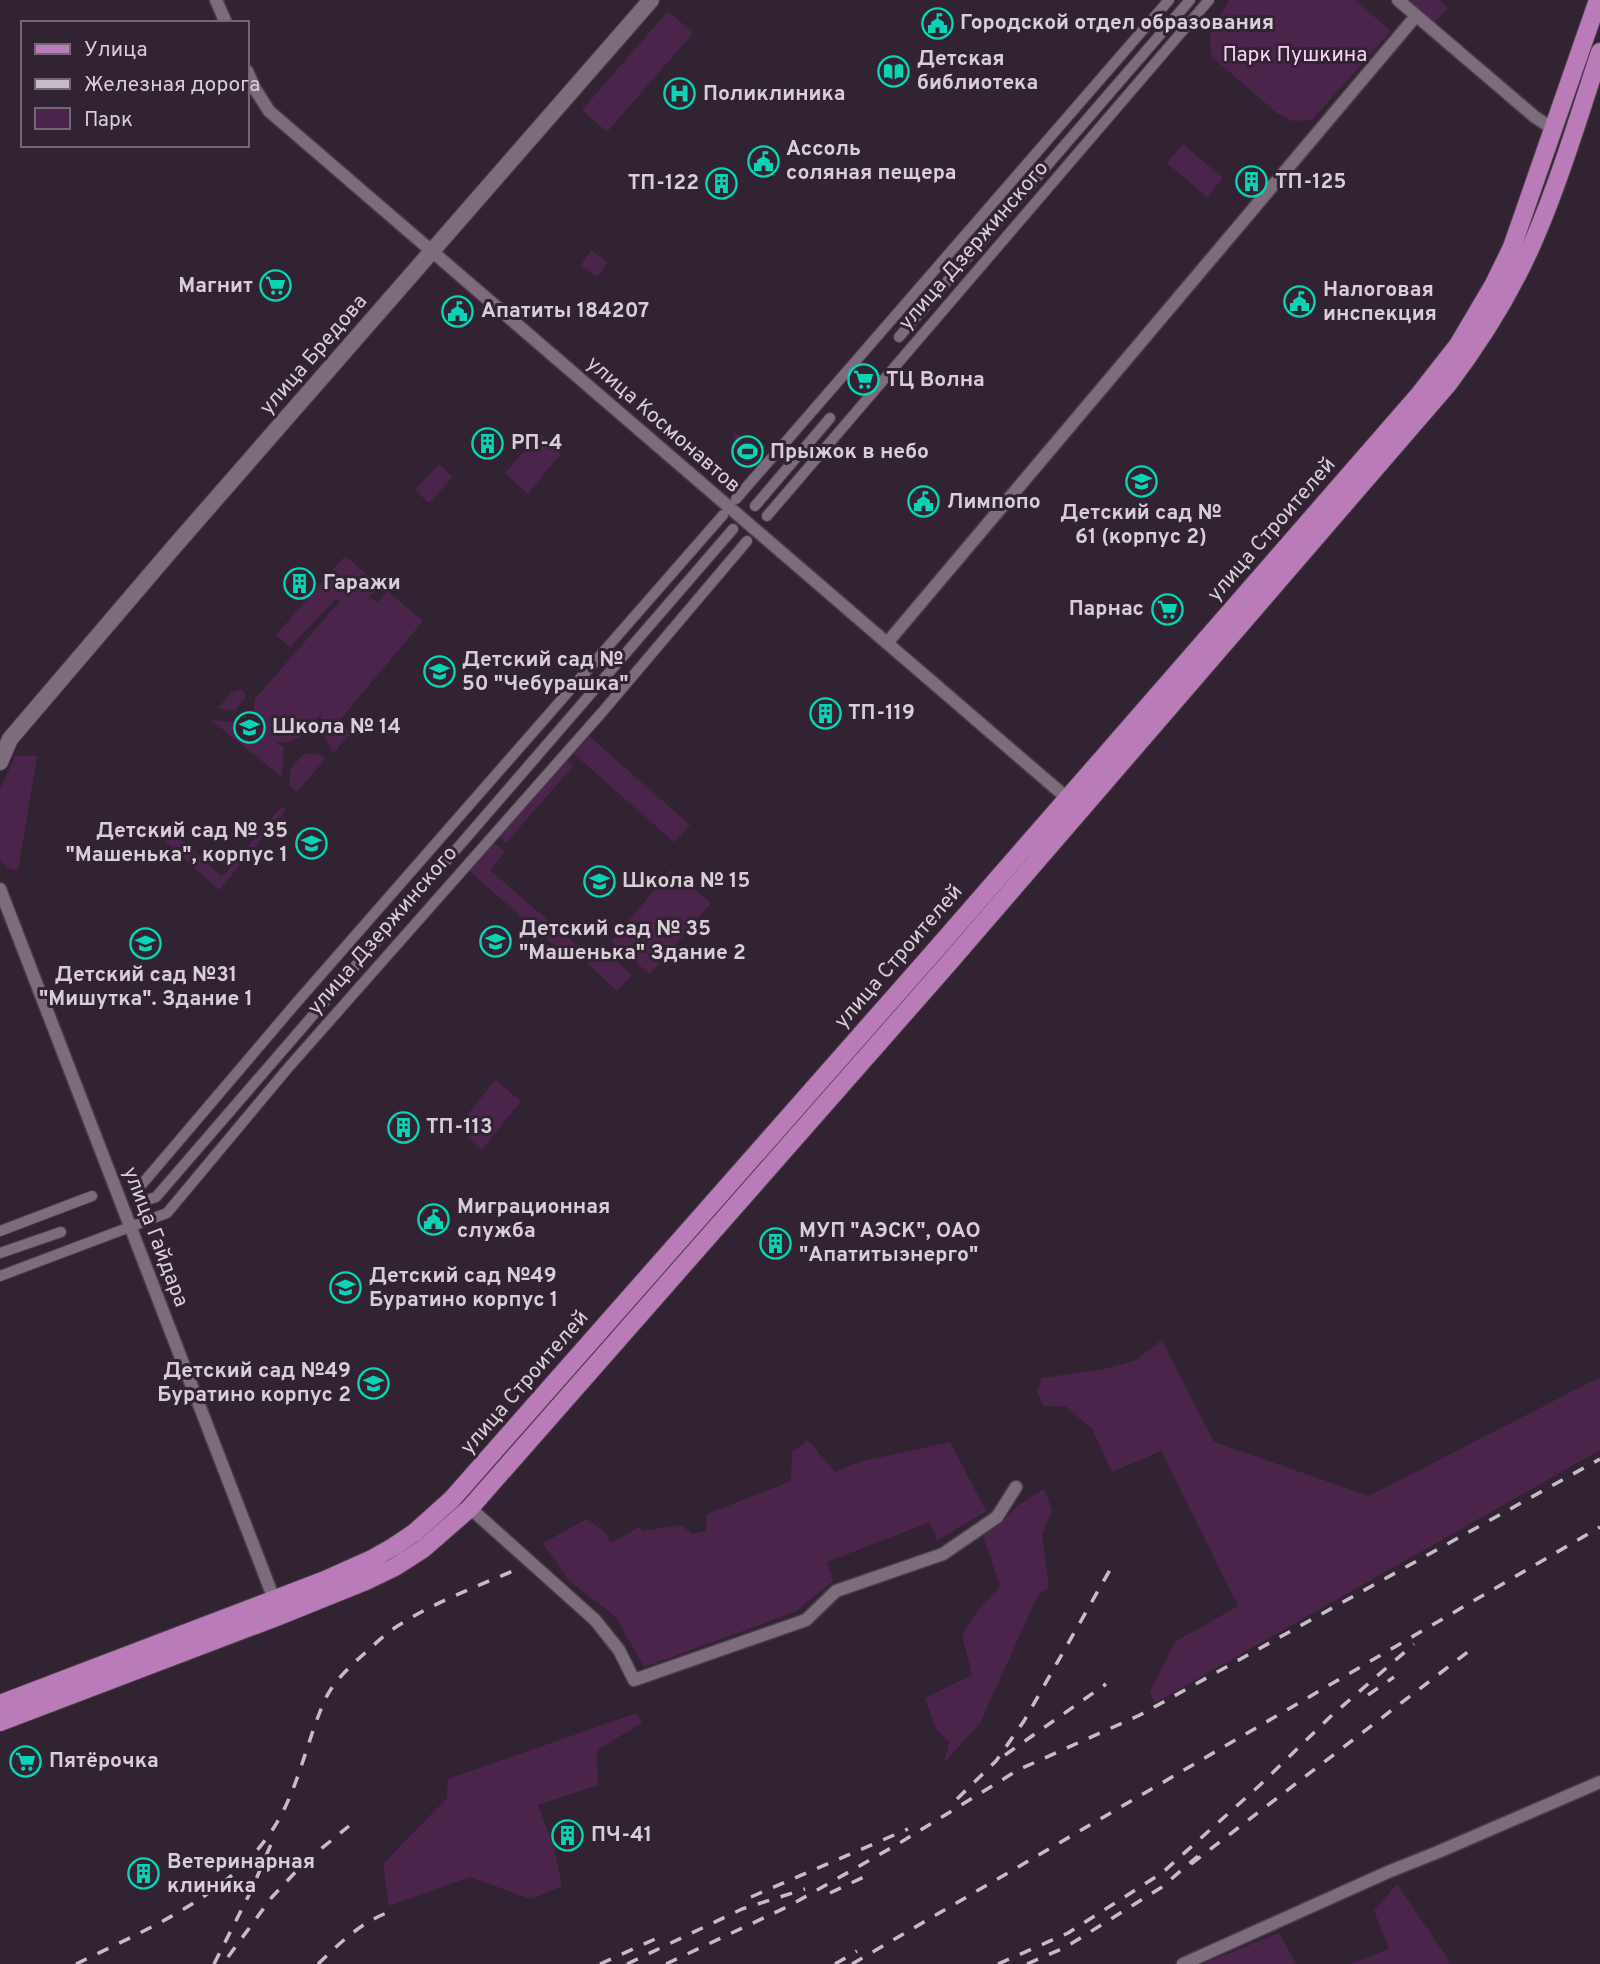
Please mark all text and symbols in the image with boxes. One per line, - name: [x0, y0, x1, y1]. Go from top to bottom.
- public building icon: Городской отдел образования: [920, 6, 954, 40]
- place label: Городской отдел образования: [960, 10, 1274, 37]
- legend: [21, 21, 248, 147]
- text: Улица: [84, 37, 148, 64]
- park label: Парк Пушкина: [1223, 42, 1367, 69]
- place label: Детская библиотека: [917, 46, 1038, 97]
- library icon: Детская библиотека: [877, 54, 911, 88]
- text: Железная дорога: [84, 72, 260, 99]
- hospital icon: Поликлиника: [663, 77, 697, 111]
- place label: Поликлиника: [703, 81, 846, 108]
- text: Парк: [84, 107, 133, 134]
- place label: Ассоль соляная пещера: [786, 136, 957, 187]
- public building icon: Ассоль соляная пещера: [746, 144, 780, 178]
- street label: улица Дзержинского: [893, 156, 1055, 336]
- building icon: ТП-125: [1235, 165, 1269, 199]
- building icon: ТП-122: [705, 166, 739, 200]
- place label: ТП-125: [1275, 169, 1346, 196]
- place label: ТП-122: [628, 170, 699, 197]
- supermarket icon: Магнит: [259, 269, 293, 303]
- place label: Магнит: [178, 273, 253, 300]
- place label: Налоговая инспекция: [1323, 277, 1437, 328]
- public building icon: Налоговая инспекция: [1283, 285, 1317, 319]
- street label: улица Бредова: [254, 289, 374, 421]
- public building icon: Апатиты 184207: [441, 294, 475, 328]
- place label: Апатиты 184207: [481, 298, 649, 325]
- street label: улица Космонавтов: [580, 351, 746, 499]
- supermarket icon: ТЦ Волна: [846, 363, 880, 397]
- place label: ТЦ Волна: [886, 367, 985, 394]
- building icon: РП-4: [471, 426, 505, 460]
- place label: РП-4: [511, 430, 563, 457]
- sports icon: Прыжок в небо: [730, 435, 764, 469]
- place label: Прыжок в небо: [770, 439, 929, 466]
- street label: улица Строителей: [1202, 452, 1342, 608]
- school or university icon: Детский сад № 61 (корпус 2): [1124, 464, 1158, 498]
- public building icon: Лимпопо: [907, 485, 941, 519]
- place label: Лимпопо: [947, 489, 1041, 516]
- place label: Детский сад № 61 (корпус 2): [1060, 500, 1222, 551]
- building icon: Гаражи: [283, 566, 317, 600]
- place label: Гаражи: [323, 570, 401, 597]
- supermarket icon: Парнас: [1150, 592, 1184, 626]
- place label: Парнас: [1069, 596, 1144, 623]
- place label: Детский сад № 50 "Чебурашка": [462, 647, 629, 698]
- school or university icon: Детский сад № 50 "Чебурашка": [422, 655, 456, 689]
- building icon: ТП-119: [808, 696, 842, 730]
- place label: ТП-119: [848, 700, 915, 727]
- school or university icon: Школа № 14: [232, 710, 266, 744]
- place label: Школа № 14: [272, 714, 401, 741]
- place label: Детский сад № 35 "Машенька", корпус 1: [65, 818, 288, 869]
- school or university icon: Детский сад № 35 "Машенька", корпус 1: [294, 826, 328, 860]
- street label: улица Дзержинского: [302, 841, 464, 1021]
- school or university icon: Школа № 15: [582, 864, 616, 898]
- place label: Школа № 15: [622, 868, 750, 895]
- street label: улица Строителей: [829, 879, 969, 1035]
- place label: Детский сад № 35 "Машенька" Здание 2: [519, 916, 746, 967]
- school or university icon: Детский сад № 35 "Машенька" Здание 2: [479, 924, 513, 958]
- school or university icon: Детский сад №31 "Мишутка". Здание 1: [129, 926, 163, 960]
- place label: Детский сад №31 "Мишутка". Здание 1: [39, 962, 253, 1013]
- building icon: ТП-113: [386, 1110, 420, 1144]
- place label: ТП-113: [426, 1114, 493, 1141]
- street label: улица Гайдара: [116, 1163, 194, 1311]
- place label: Миграционная служба: [457, 1194, 610, 1245]
- public building icon: Миграционная служба: [417, 1202, 451, 1236]
- place label: МУП "АЭСК", ОАО "Апатитыэнерго": [799, 1218, 981, 1269]
- building icon: МУП "АЭСК", ОАО "Апатитыэнерго": [759, 1226, 793, 1260]
- place label: Детский сад №49 Буратино корпус 1: [369, 1263, 558, 1314]
- school or university icon: Детский сад №49 Буратино корпус 1: [329, 1271, 363, 1305]
- street label: улица Строителей: [455, 1305, 595, 1461]
- place label: Детский сад №49 Буратино корпус 2: [157, 1358, 351, 1409]
- school or university icon: Детский сад №49 Буратино корпус 2: [357, 1366, 391, 1400]
- supermarket icon: Пятёрочка: [9, 1744, 43, 1778]
- place label: Пятёрочка: [49, 1748, 159, 1775]
- building icon: ПЧ-41: [551, 1818, 585, 1852]
- place label: ПЧ-41: [591, 1822, 652, 1849]
- place label: Ветеринарная клиника: [167, 1849, 315, 1900]
- building icon: Ветеринарная клиника: [127, 1857, 161, 1891]

